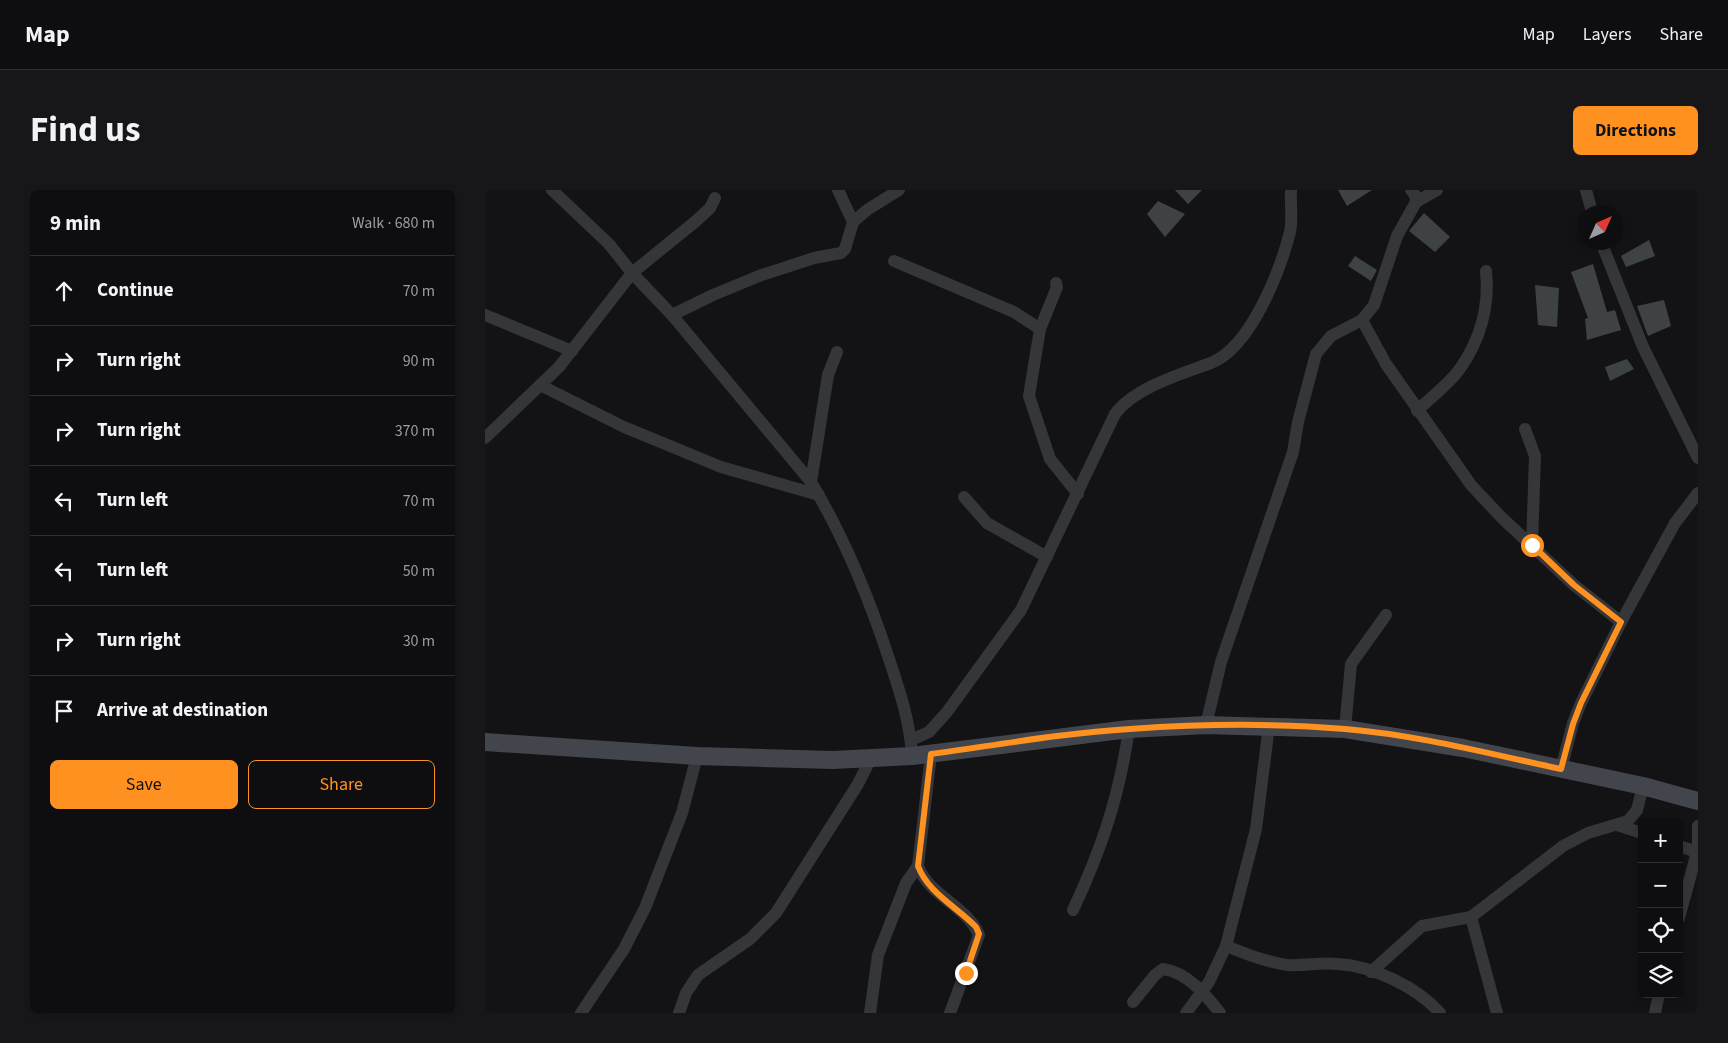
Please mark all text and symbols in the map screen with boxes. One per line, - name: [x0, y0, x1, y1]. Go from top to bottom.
- text: Map: [25, 17, 70, 52]
- text: Map: [1523, 22, 1555, 47]
- text: Layers: [1583, 22, 1632, 47]
- text: Share: [1660, 22, 1703, 47]
- text: Find us: [30, 105, 140, 155]
- button: Directions: [1573, 106, 1698, 155]
- north arrow: [1578, 205, 1623, 250]
- text: 9 min: [50, 208, 101, 238]
- text: Walk · 680 m: [352, 212, 435, 234]
- icon: ahead: [50, 277, 78, 305]
- text: Continue: [97, 277, 174, 304]
- text: 70 m: [403, 280, 435, 302]
- icon: right: [50, 347, 78, 375]
- text: Turn right: [97, 347, 181, 374]
- text: 90 m: [403, 350, 435, 372]
- icon: right: [50, 417, 78, 445]
- text: Turn right: [97, 417, 181, 444]
- text: 370 m: [395, 420, 435, 442]
- icon: left: [50, 487, 78, 515]
- text: Turn left: [97, 487, 168, 514]
- text: 70 m: [403, 490, 435, 512]
- route start: [1521, 534, 1544, 557]
- icon: left: [50, 557, 78, 585]
- text: Turn left: [97, 557, 168, 584]
- text: 50 m: [403, 560, 435, 582]
- icon: right: [50, 627, 78, 655]
- text: Turn right: [97, 627, 181, 654]
- text: 30 m: [403, 630, 435, 652]
- icon: arrive: [50, 697, 78, 725]
- text: Arrive at destination: [97, 697, 268, 724]
- button: Save: [50, 760, 238, 809]
- button: Share: [248, 760, 435, 809]
- map controls: [1638, 818, 1683, 998]
- button: +: [1638, 818, 1683, 863]
- button: −: [1638, 863, 1683, 908]
- button: locate: [1638, 908, 1683, 953]
- button: layers: [1638, 953, 1683, 998]
- route end: [955, 962, 978, 985]

